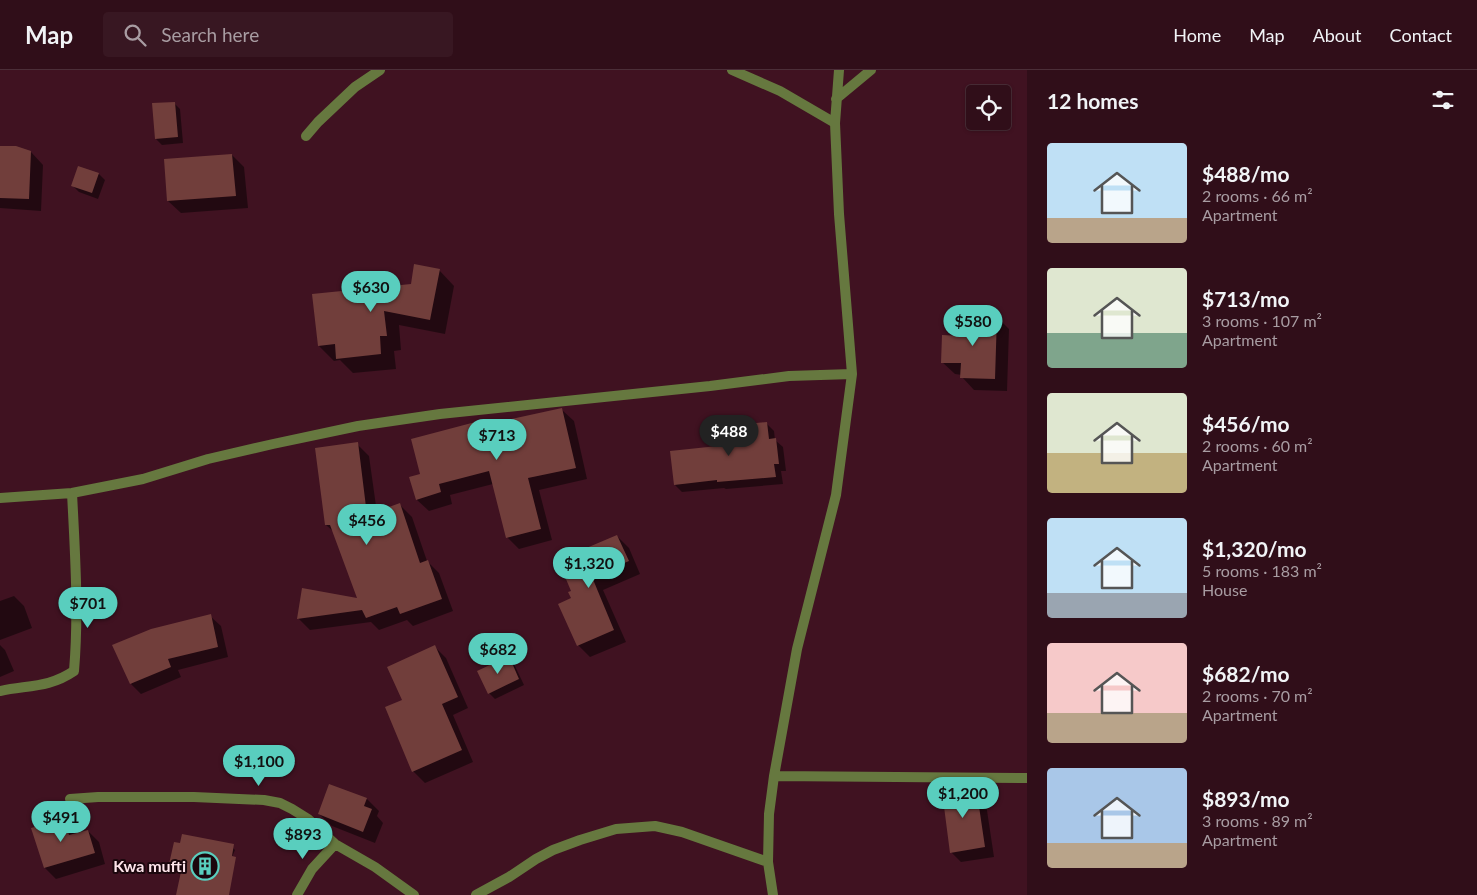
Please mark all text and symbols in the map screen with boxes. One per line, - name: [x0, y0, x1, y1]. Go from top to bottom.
- search box: [103, 12, 453, 57]
- text: Map: [25, 20, 73, 49]
- icon: search: [121, 21, 149, 49]
- text: Search here: [161, 23, 259, 46]
- text: Home: [1173, 24, 1221, 46]
- text: Map: [1249, 24, 1285, 46]
- text: About: [1313, 24, 1362, 46]
- text: Contact: [1390, 24, 1452, 46]
- map controls: [966, 85, 1011, 130]
- button: locate: [966, 85, 1011, 130]
- icon: filters: [1429, 86, 1457, 114]
- text: 12 homes: [1047, 88, 1138, 113]
- text: $488/mo: [1202, 161, 1290, 186]
- icon: home: [1087, 163, 1147, 223]
- text: 2 rooms · 66 m²: [1202, 186, 1313, 205]
- text: Apartment: [1202, 205, 1277, 224]
- pin: $630: [341, 270, 401, 313]
- text: $630: [352, 277, 390, 296]
- text: $713/mo: [1202, 286, 1290, 311]
- icon: home: [1087, 288, 1147, 348]
- pin: $580: [943, 304, 1003, 347]
- text: $580: [954, 311, 992, 330]
- text: 3 rooms · 107 m²: [1202, 311, 1322, 330]
- text: Apartment: [1202, 330, 1277, 349]
- text: $456/mo: [1202, 411, 1290, 436]
- icon: home: [1087, 413, 1147, 473]
- pin: $488: [699, 414, 759, 457]
- pin: $713: [467, 418, 527, 461]
- text: $488: [710, 421, 748, 440]
- text: $713: [478, 425, 516, 444]
- text: 2 rooms · 60 m²: [1202, 436, 1313, 455]
- text: Apartment: [1202, 455, 1277, 474]
- pin: $456: [337, 504, 397, 546]
- text: $456: [348, 510, 386, 529]
- text: $1,320/mo: [1202, 536, 1307, 561]
- icon: home: [1087, 538, 1147, 598]
- pin: $1,320: [548, 546, 630, 589]
- text: $1,320: [564, 553, 614, 572]
- text: 5 rooms · 183 m²: [1202, 561, 1322, 580]
- text: House: [1202, 580, 1247, 599]
- pin: $701: [58, 586, 118, 629]
- text: $701: [69, 593, 107, 612]
- pin: $682: [468, 632, 528, 675]
- text: $682: [479, 639, 517, 658]
- text: $682/mo: [1202, 661, 1290, 686]
- icon: home: [1087, 663, 1147, 723]
- text: 2 rooms · 70 m²: [1202, 686, 1313, 705]
- text: Apartment: [1202, 705, 1277, 724]
- pin: $1,100: [218, 744, 300, 787]
- text: $1,100: [234, 751, 284, 770]
- pin: $1,200: [922, 776, 1004, 819]
- text: $1,200: [938, 783, 988, 802]
- text: $893/mo: [1202, 786, 1290, 811]
- icon: home: [1087, 788, 1147, 848]
- pin: $491: [31, 800, 91, 843]
- text: $491: [42, 807, 80, 826]
- text: 3 rooms · 89 m²: [1202, 811, 1313, 830]
- pin: $893: [273, 818, 333, 860]
- text: $893: [284, 824, 322, 843]
- text: Apartment: [1202, 830, 1277, 849]
- building icon: Kwa mufti: [190, 851, 220, 881]
- place label: Kwa mufti: [113, 856, 186, 875]

